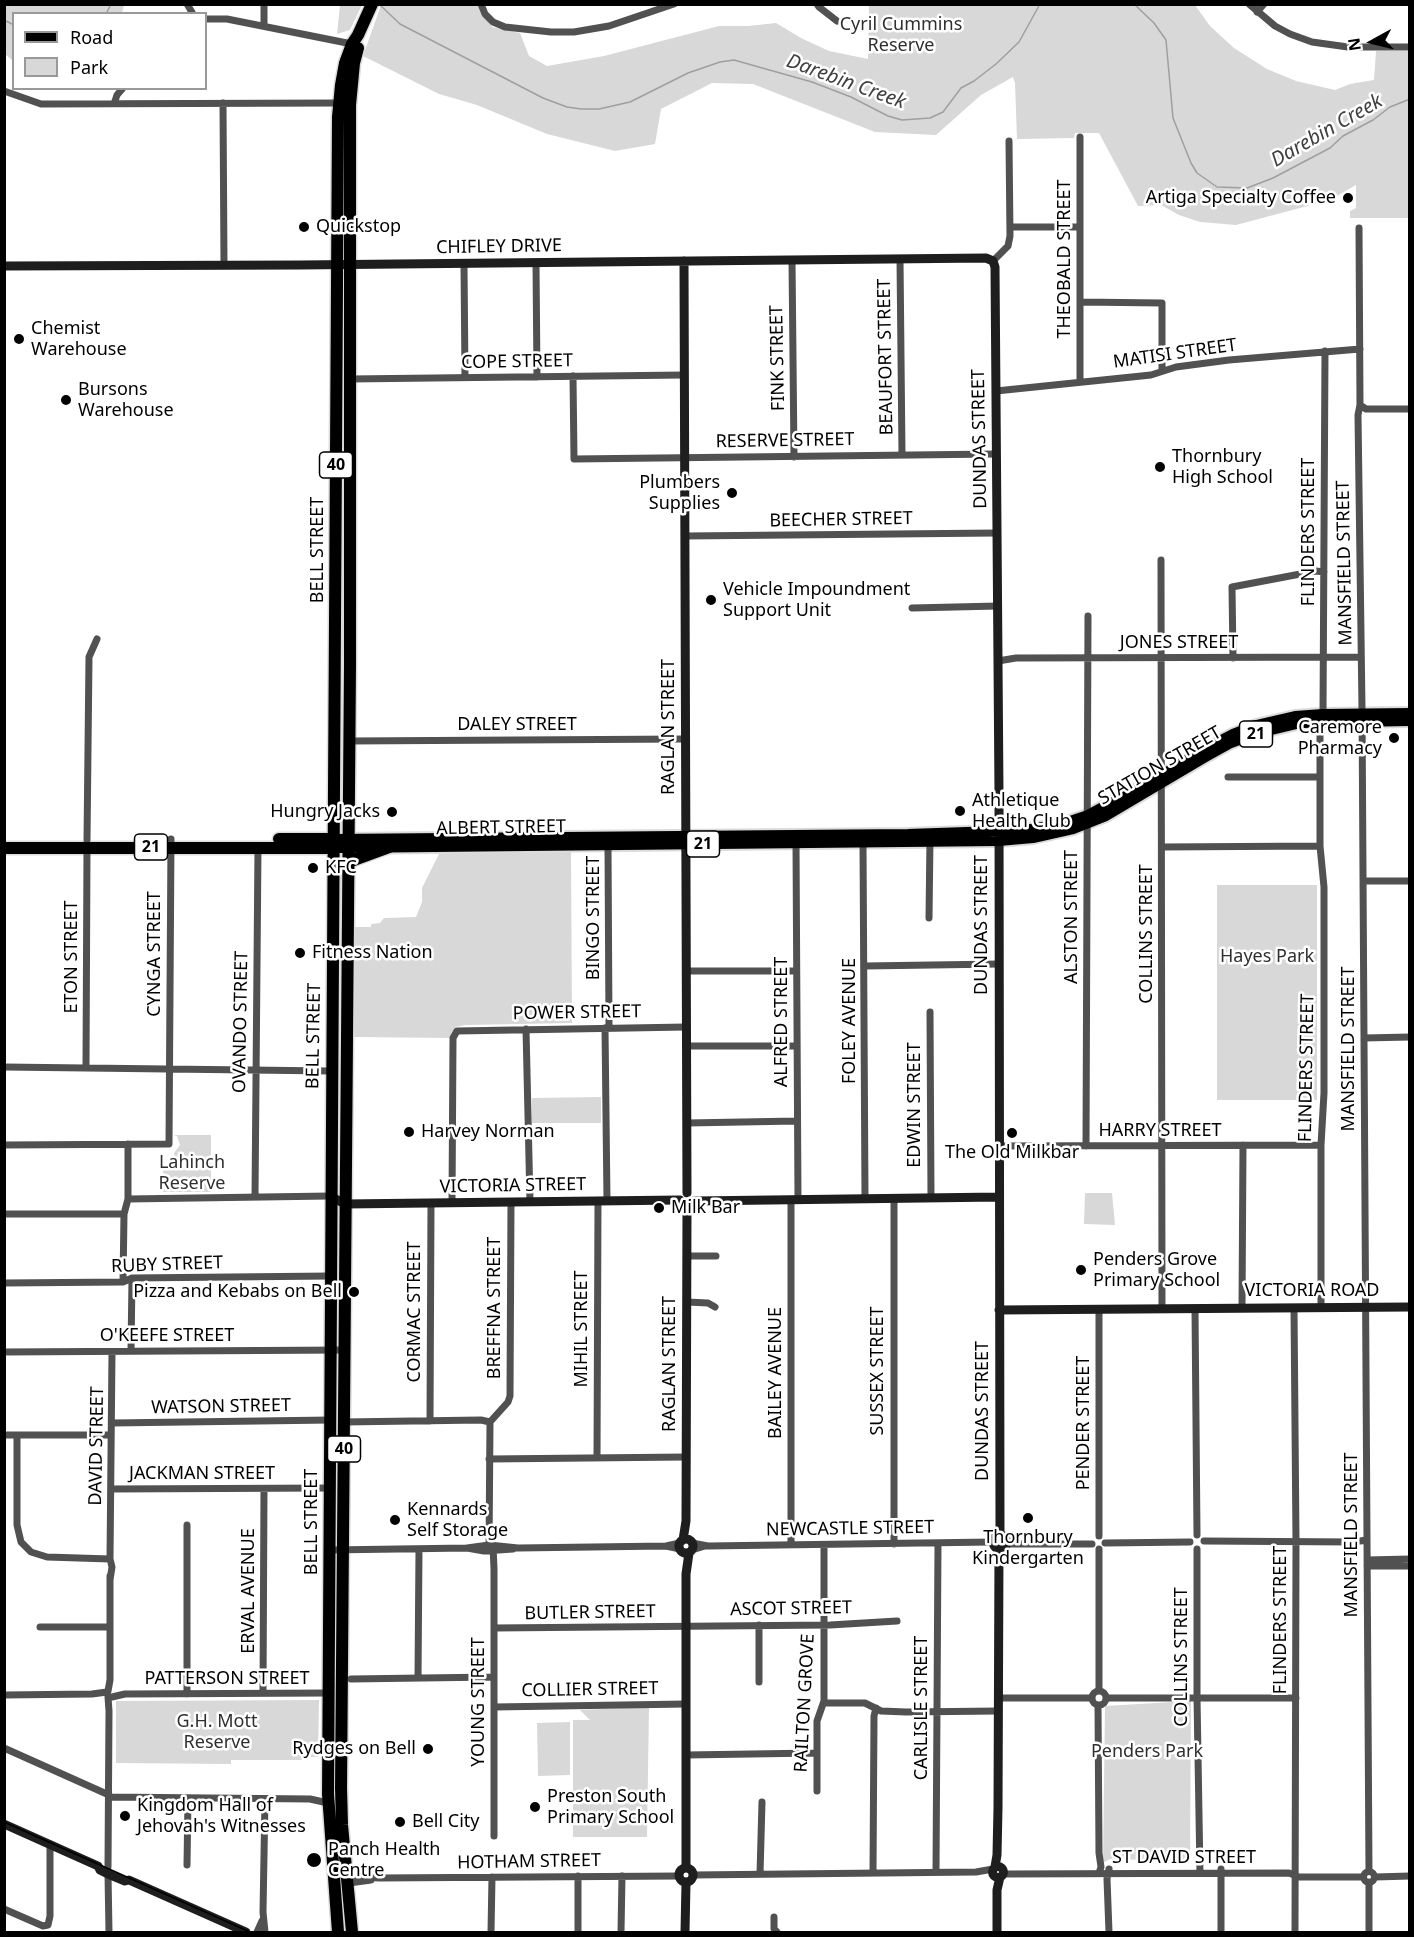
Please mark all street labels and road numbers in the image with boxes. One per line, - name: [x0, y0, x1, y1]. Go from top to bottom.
- street label: THEOBALD STREET: [1054, 180, 1076, 338]
- street label: CHIFLEY DRIVE: [436, 235, 562, 259]
- street label: BEAUFORT STREET: [874, 278, 898, 436]
- street label: FINK STREET: [766, 305, 790, 411]
- street label: MATISI STREET: [1112, 335, 1238, 373]
- street label: COPE STREET: [461, 350, 573, 374]
- street label: DUNDAS STREET: [968, 369, 992, 509]
- street label: RESERVE STREET: [715, 429, 855, 453]
- road number: 40: [320, 452, 352, 478]
- street label: FLINDERS STREET: [1298, 458, 1320, 606]
- street label: MANSFIELD STREET: [1333, 480, 1357, 646]
- street label: BELL STREET: [307, 497, 329, 603]
- street label: BEECHER STREET: [769, 508, 913, 532]
- street label: JONES STREET: [1120, 632, 1238, 654]
- street label: RAGLAN STREET: [658, 659, 680, 795]
- street label: DALEY STREET: [457, 714, 577, 736]
- road number: 21: [1240, 721, 1272, 747]
- street label: STATION STREET: [1095, 722, 1225, 810]
- street label: ALBERT STREET: [436, 816, 566, 840]
- road number: 21: [686, 831, 720, 857]
- road number: 21: [134, 834, 168, 860]
- street label: ALSTON STREET: [1061, 850, 1083, 984]
- street label: DUNDAS STREET: [971, 855, 993, 995]
- street label: BINGO STREET: [583, 856, 605, 980]
- street label: COLLINS STREET: [1136, 864, 1158, 1004]
- street label: CYNGA STREET: [144, 891, 166, 1017]
- street label: ETON STREET: [61, 900, 83, 1014]
- street label: OVANDO STREET: [229, 951, 253, 1093]
- street label: ALFRED STREET: [771, 957, 793, 1087]
- street label: FOLEY AVENUE: [839, 958, 861, 1084]
- street label: MANSFIELD STREET: [1338, 966, 1360, 1132]
- street label: BELL STREET: [302, 983, 326, 1089]
- street label: FLINDERS STREET: [1295, 994, 1319, 1142]
- street label: POWER STREET: [513, 1001, 641, 1025]
- street label: EDWIN STREET: [904, 1042, 926, 1168]
- street label: HARRY STREET: [1098, 1120, 1222, 1142]
- street label: VICTORIA STREET: [440, 1174, 586, 1198]
- street label: BREFFNA STREET: [484, 1237, 506, 1379]
- street label: CORMAC STREET: [404, 1242, 426, 1382]
- street label: RUBY STREET: [111, 1252, 223, 1278]
- street label: MIHIL STREET: [571, 1270, 593, 1388]
- street label: VICTORIA ROAD: [1245, 1280, 1379, 1302]
- street label: RAGLAN STREET: [659, 1296, 681, 1432]
- street label: SUSSEX STREET: [867, 1306, 889, 1436]
- street label: BAILEY AVENUE: [765, 1307, 787, 1439]
- street label: O'KEEFE STREET: [100, 1325, 234, 1347]
- street label: DUNDAS STREET: [972, 1341, 994, 1481]
- street label: PENDER STREET: [1073, 1356, 1095, 1490]
- street label: DAVID STREET: [85, 1386, 109, 1506]
- street label: WATSON STREET: [151, 1395, 291, 1419]
- road number: 40: [328, 1436, 360, 1462]
- street label: MANSFIELD STREET: [1341, 1452, 1363, 1618]
- street label: JACKMAN STREET: [129, 1463, 275, 1485]
- street label: BELL STREET: [301, 1469, 323, 1575]
- street label: NEWCASTLE STREET: [766, 1517, 934, 1541]
- street label: ERVAL AVENUE: [238, 1528, 260, 1654]
- street label: FLINDERS STREET: [1270, 1546, 1292, 1694]
- street label: COLLINS STREET: [1171, 1587, 1193, 1727]
- street label: ASCOT STREET: [730, 1597, 852, 1621]
- street label: BUTLER STREET: [524, 1601, 656, 1625]
- street label: RAILTON GROVE: [791, 1633, 819, 1773]
- street label: CARLISLE STREET: [911, 1636, 933, 1780]
- street label: YOUNG STREET: [468, 1637, 490, 1767]
- street label: PATTERSON STREET: [144, 1668, 310, 1690]
- street label: COLLIER STREET: [521, 1678, 659, 1702]
- street label: ST DAVID STREET: [1112, 1847, 1256, 1869]
- street label: HOTHAM STREET: [457, 1850, 601, 1874]

